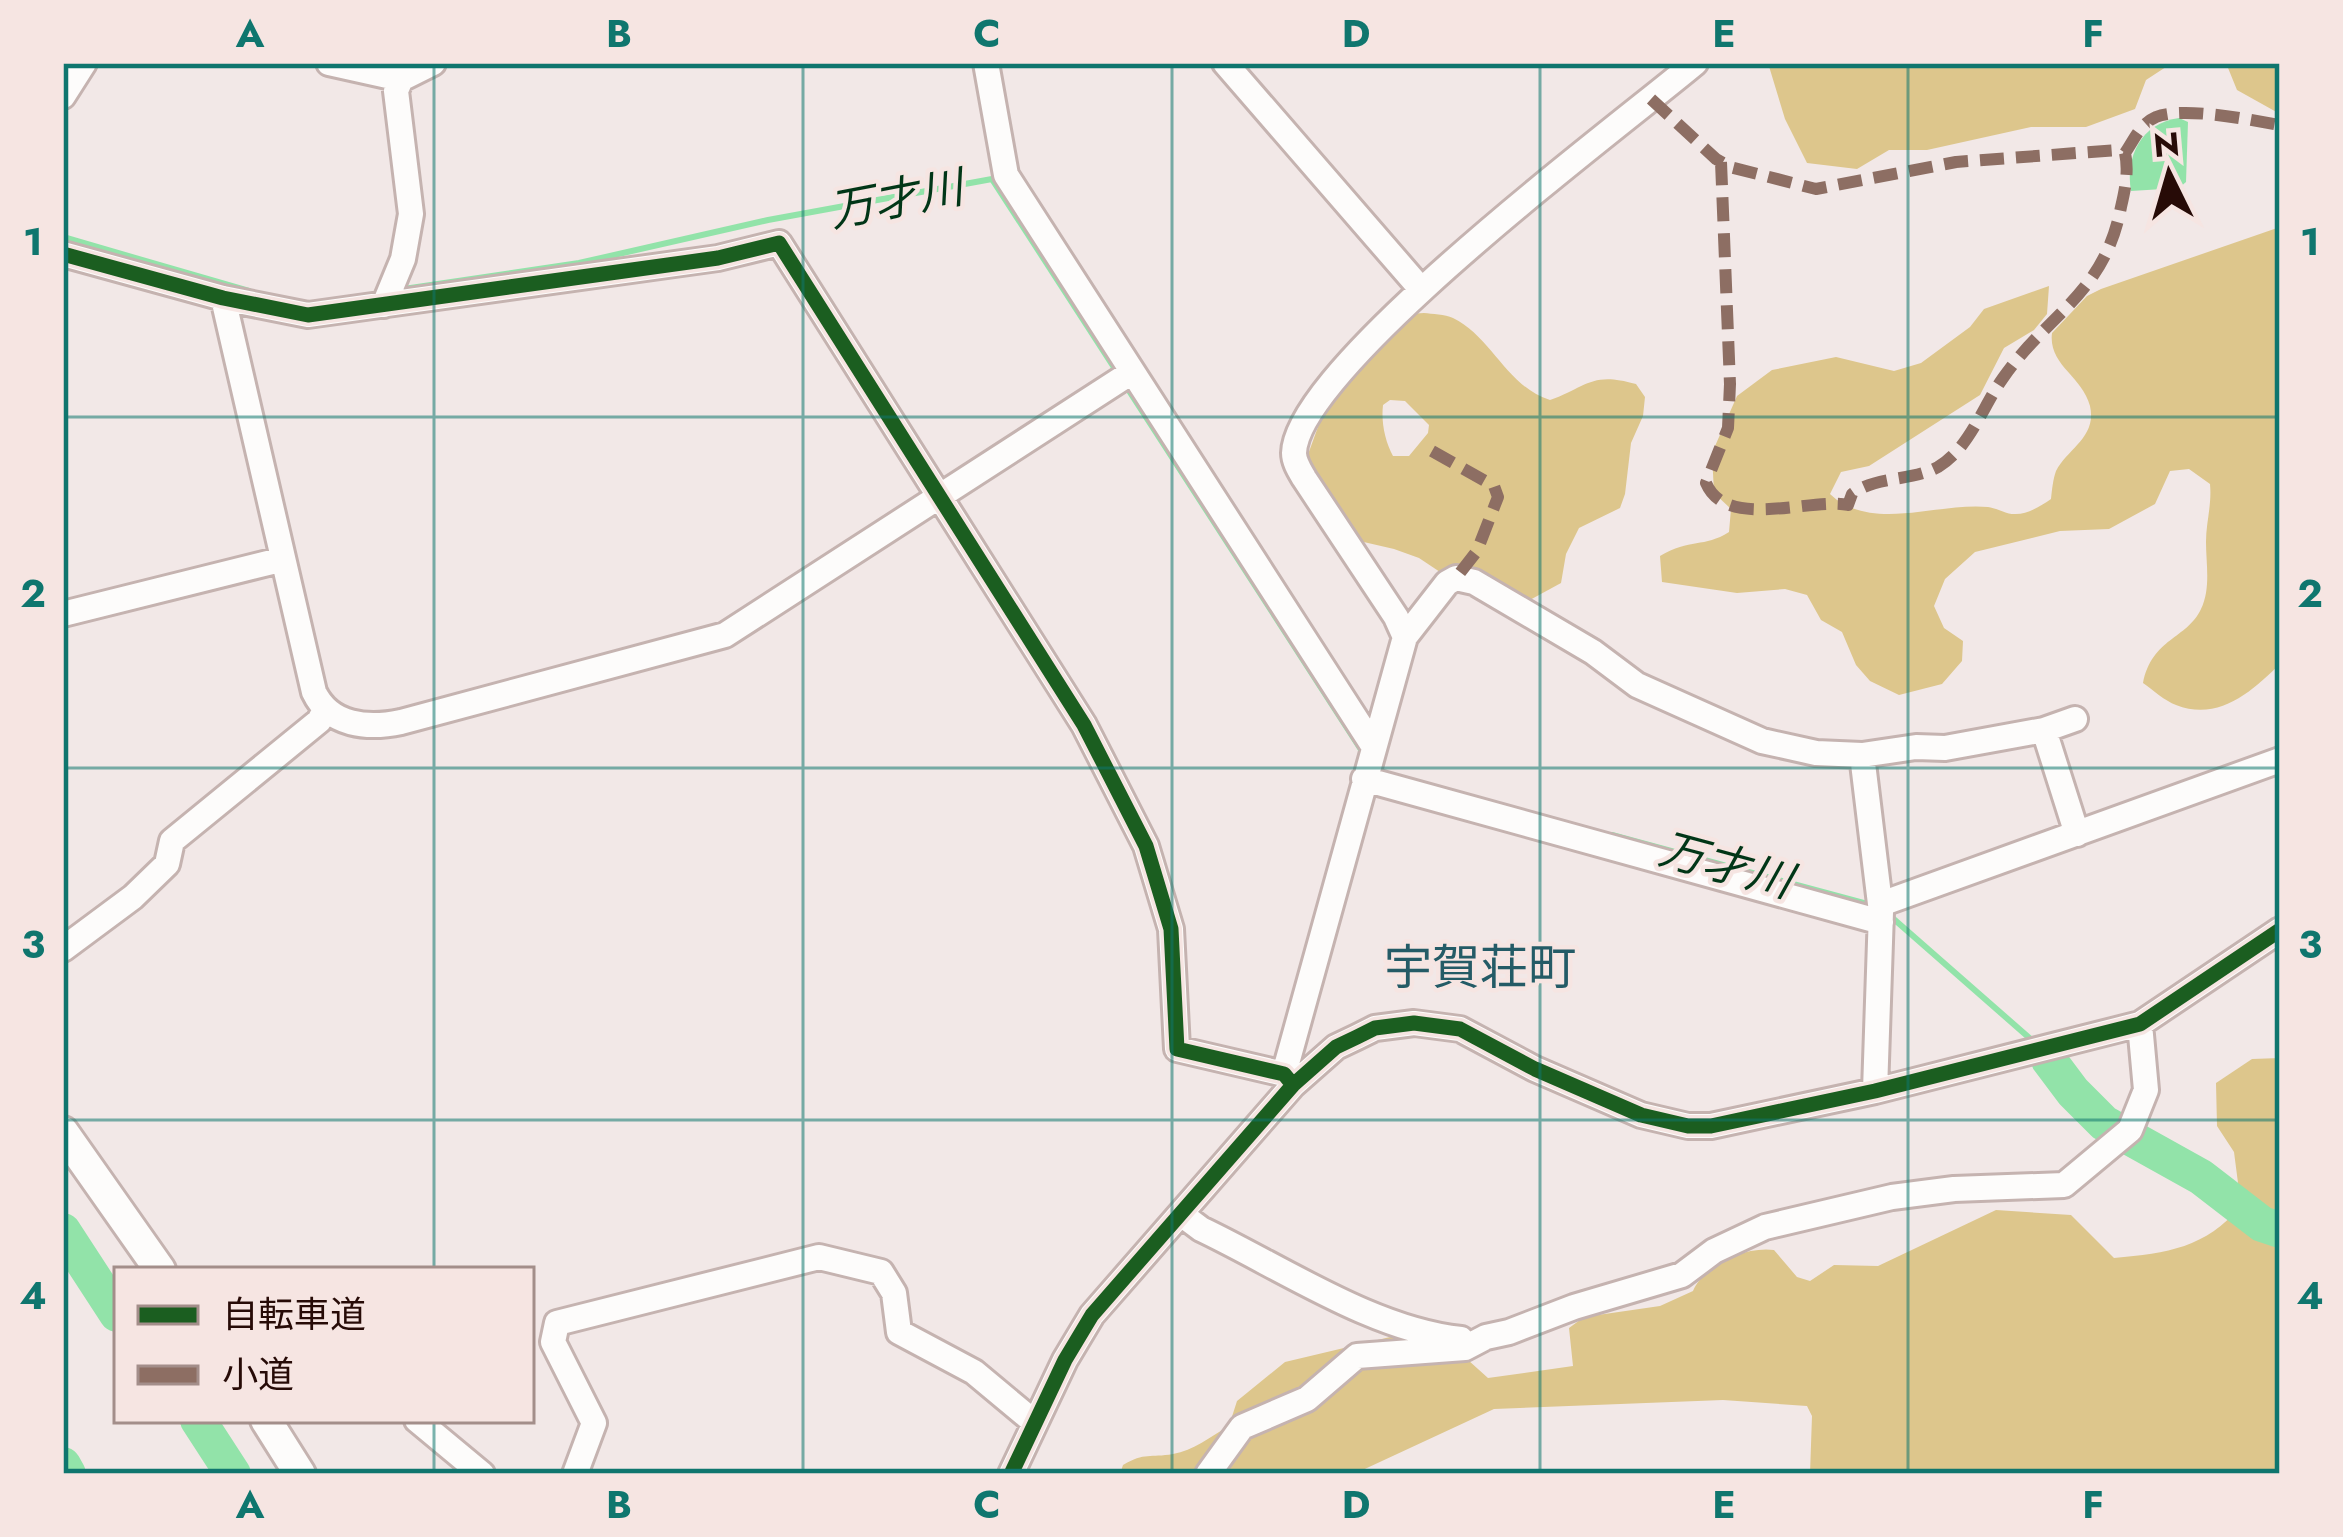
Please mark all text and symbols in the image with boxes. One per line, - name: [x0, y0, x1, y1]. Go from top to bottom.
- text: A: [235, 5, 265, 62]
- text: B: [606, 5, 632, 62]
- text: C: [973, 5, 1001, 62]
- text: D: [1342, 5, 1370, 62]
- text: E: [1712, 5, 1736, 62]
- text: F: [2082, 5, 2104, 62]
- north arrow: [2109, 114, 2229, 234]
- text: N: [2151, 120, 2182, 169]
- water label: 万才川: [824, 153, 972, 244]
- text: 1: [23, 213, 43, 270]
- text: 1: [2300, 213, 2320, 270]
- text: 2: [20, 565, 46, 622]
- text: 2: [2297, 565, 2323, 622]
- water label: 万才川: [1652, 816, 1803, 915]
- text: 3: [21, 916, 45, 973]
- text: 3: [2298, 916, 2322, 973]
- district label: 宇賀荘町: [1384, 933, 1576, 1002]
- text: 4: [19, 1267, 47, 1324]
- legend: [114, 1267, 534, 1423]
- text: 4: [2296, 1267, 2324, 1324]
- text: 自転車道: [222, 1288, 366, 1340]
- text: 小道: [222, 1348, 294, 1400]
- text: A: [235, 1476, 265, 1533]
- text: B: [606, 1476, 632, 1533]
- text: C: [973, 1476, 1001, 1533]
- text: D: [1342, 1476, 1370, 1533]
- text: E: [1712, 1476, 1736, 1533]
- text: F: [2082, 1476, 2104, 1533]

